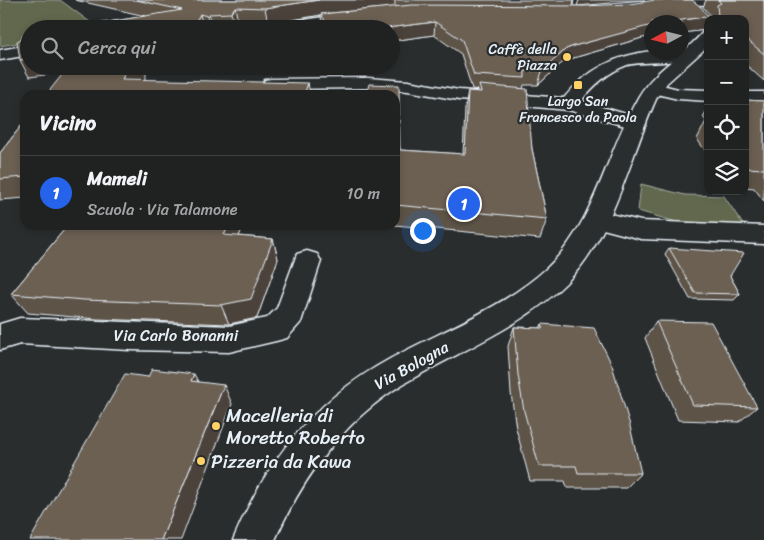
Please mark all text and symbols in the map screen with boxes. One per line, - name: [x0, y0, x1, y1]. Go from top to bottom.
- north arrow: [644, 15, 689, 60]
- map controls: [704, 15, 749, 195]
- button: +: [704, 15, 749, 60]
- search box: [20, 20, 400, 75]
- text: Cerca qui: [78, 31, 156, 64]
- icon: search: [38, 34, 66, 62]
- place label: Caffè della Piazza: [488, 37, 557, 78]
- marker: Caffè della Piazza: [561, 51, 573, 63]
- button: −: [704, 60, 749, 105]
- marker: Largo San Francesco da Paola: [572, 79, 584, 91]
- place label: Largo San Francesco da Paola: [519, 89, 637, 130]
- text: Vicino: [40, 104, 96, 142]
- button: locate: [704, 105, 749, 150]
- button: layers: [704, 150, 749, 195]
- text: Mameli: [87, 162, 147, 195]
- text: 1: [53, 179, 59, 208]
- text: 10 m: [347, 179, 380, 208]
- pin: 1: [448, 185, 480, 223]
- text: Scuola · Via Talamone: [87, 195, 238, 224]
- your location: [410, 218, 436, 244]
- street label: Via Carlo Bonanni: [114, 321, 239, 350]
- street label: Via Bologna: [368, 332, 455, 398]
- place label: Macelleria di Moretto Roberto: [226, 399, 365, 454]
- marker: Macelleria di Moretto Roberto: [210, 420, 222, 432]
- place label: Pizzeria da Kawa: [211, 445, 352, 478]
- marker: Pizzeria da Kawa: [195, 455, 207, 467]

